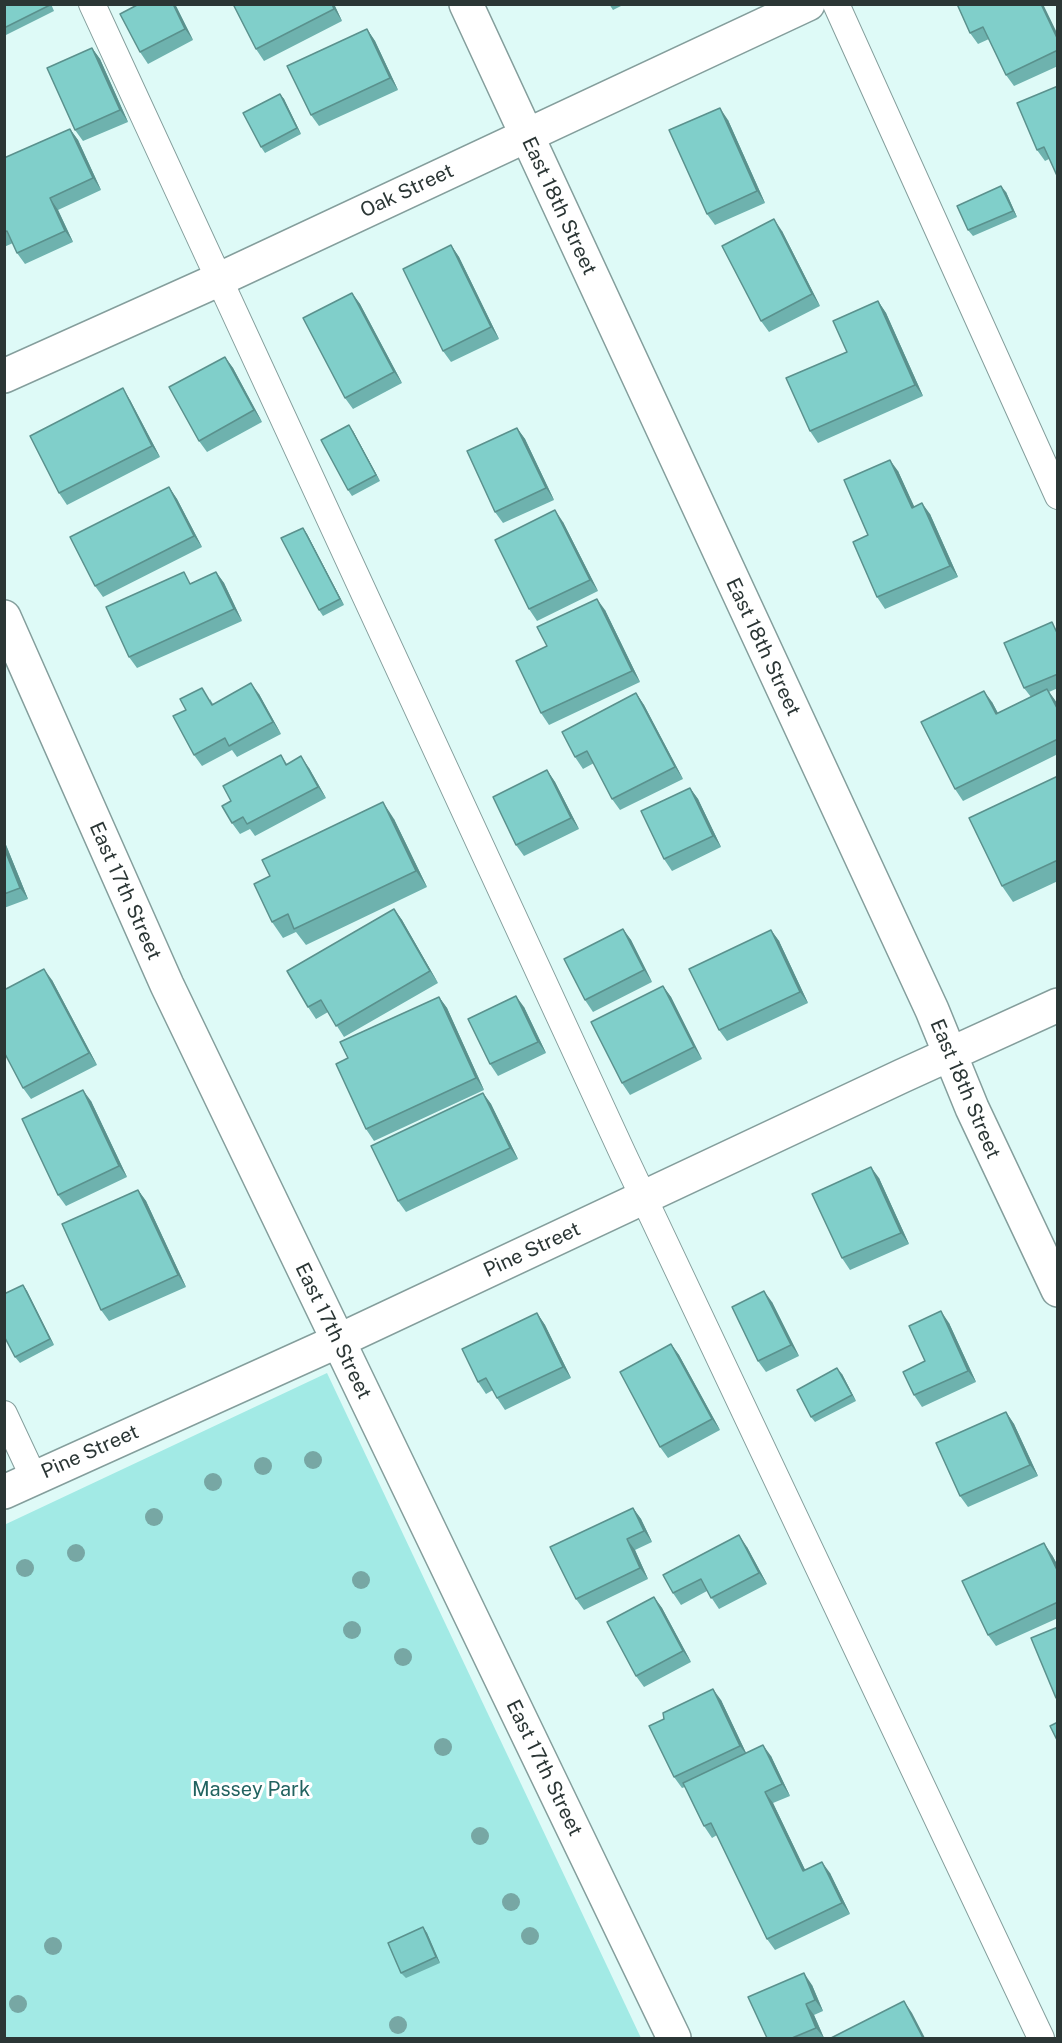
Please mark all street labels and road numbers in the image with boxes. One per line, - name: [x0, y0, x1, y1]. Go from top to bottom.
- street label: East 18th Street: [517, 133, 601, 279]
- street label: Oak Street: [357, 159, 457, 223]
- street label: East 18th Street: [721, 574, 805, 720]
- street label: East 17th Street: [84, 818, 166, 964]
- street label: East 18th Street: [925, 1016, 1005, 1162]
- street label: Pine Street: [480, 1217, 584, 1283]
- street label: East 17th Street: [290, 1259, 376, 1403]
- street label: Pine Street: [38, 1420, 142, 1484]
- street label: East 17th Street: [501, 1696, 587, 1840]

